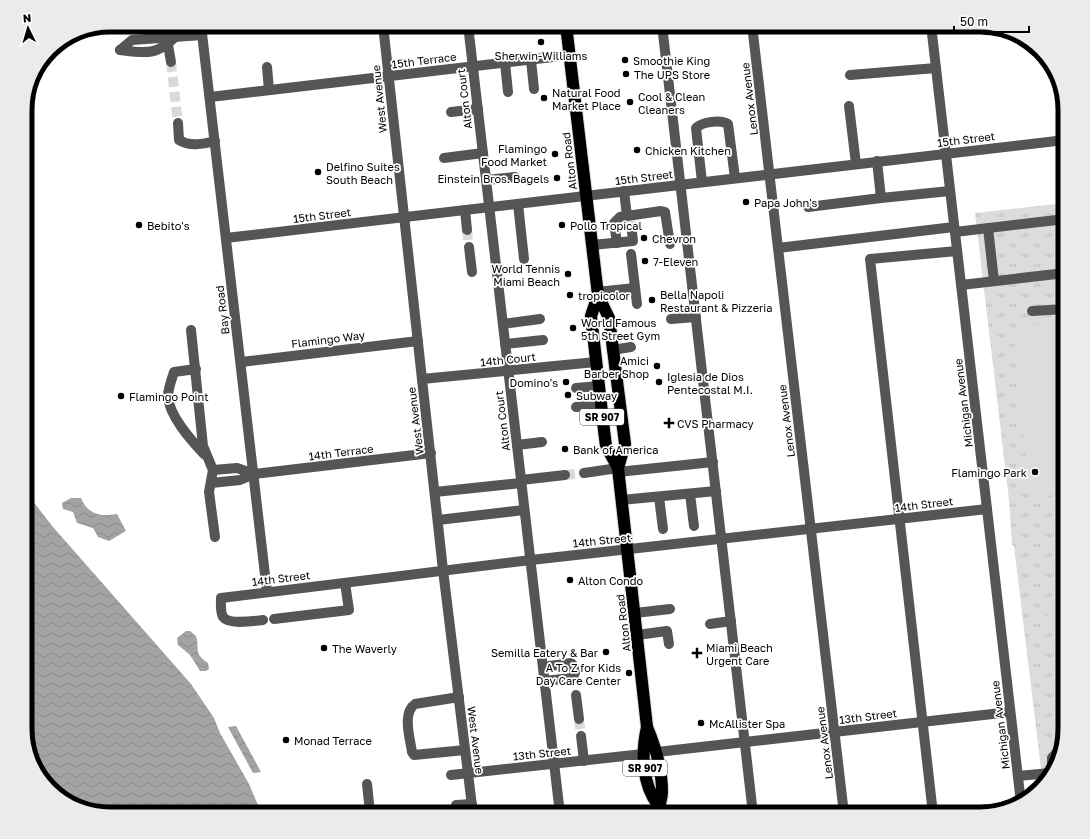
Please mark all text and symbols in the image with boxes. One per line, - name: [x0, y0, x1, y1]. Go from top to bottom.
- north arrow: [8, 8, 48, 48]
- scale bar: [954, 8, 1029, 34]
- text: N: [22, 11, 32, 24]
- text: 50 m: [960, 14, 988, 29]
- marker: Sherwin-Williams: [536, 37, 546, 47]
- place label: Sherwin-Williams: [495, 49, 588, 62]
- street label: 15th Terrace: [391, 50, 457, 70]
- place label: Smoothie King: [633, 54, 710, 67]
- marker: Smoothie King: [620, 55, 630, 65]
- street label: Lenox Avenue: [738, 62, 760, 136]
- street label: West Avenue: [369, 64, 389, 134]
- street label: Alton Court: [454, 68, 474, 130]
- place label: The UPS Store: [634, 68, 710, 81]
- marker: The UPS Store: [621, 69, 631, 79]
- place label: Natural Food Market Place: [552, 86, 621, 112]
- place label: Cool & Clean Cleaners: [638, 90, 705, 116]
- marker: Natural Food Market Place: [539, 93, 549, 103]
- marker: Cool & Clean Cleaners: [625, 97, 635, 107]
- street label: 15th Street: [936, 129, 996, 149]
- street label: Alton Road: [559, 131, 579, 191]
- place label: Flamingo Food Market: [481, 142, 547, 168]
- place label: Chicken Kitchen: [645, 144, 731, 157]
- marker: Chicken Kitchen: [632, 145, 642, 155]
- marker: Flamingo Food Market: [550, 149, 560, 159]
- place label: Delfino Suites South Beach: [326, 160, 400, 186]
- marker: Delfino Suites South Beach: [313, 167, 323, 177]
- street label: 15th Street: [614, 167, 674, 187]
- place label: Einstein Bros. Bagels: [437, 172, 549, 185]
- marker: Einstein Bros. Bagels: [552, 173, 562, 183]
- place label: Papa John's: [754, 196, 818, 209]
- marker: Papa John's: [741, 197, 751, 207]
- street label: 15th Street: [292, 205, 352, 225]
- place label: Bebito's: [147, 219, 190, 232]
- place label: Pollo Tropical: [570, 219, 643, 232]
- marker: Bebito's: [134, 220, 144, 230]
- marker: Pollo Tropical: [557, 220, 567, 230]
- place label: Chevron: [652, 232, 696, 245]
- marker: Chevron: [639, 233, 649, 243]
- place label: 7-Eleven: [653, 255, 698, 268]
- marker: 7-Eleven: [640, 256, 650, 266]
- place label: World Tennis Miami Beach: [492, 262, 560, 288]
- marker: World Tennis Miami Beach: [563, 269, 573, 279]
- street label: Bay Road: [213, 285, 231, 335]
- place label: Bella Napoli Restaurant & Pizzeria: [660, 288, 773, 314]
- place label: tropicolor: [578, 289, 630, 302]
- marker: tropicolor: [565, 290, 575, 300]
- marker: Bella Napoli Restaurant & Pizzeria: [647, 295, 657, 305]
- place label: World Famous 5th Street Gym: [581, 316, 660, 342]
- marker: World Famous 5th Street Gym: [568, 323, 578, 333]
- street label: Flamingo Way: [290, 328, 366, 350]
- street label: 14th Court: [480, 350, 536, 368]
- place label: Amici Barber Shop: [584, 354, 649, 380]
- street label: Michigan Avenue: [951, 358, 975, 448]
- marker: Amici Barber Shop: [652, 361, 662, 371]
- place label: Iglesia de Dios Pentecostal M.I.: [667, 370, 753, 396]
- place label: Domino's: [510, 376, 558, 389]
- marker: Domino's: [561, 377, 571, 387]
- marker: Iglesia de Dios Pentecostal M.I.: [654, 377, 664, 387]
- street label: Lenox Avenue: [775, 384, 797, 458]
- street label: West Avenue: [404, 386, 426, 456]
- place label: Subway: [576, 389, 617, 402]
- place label: Flamingo Point: [129, 390, 209, 403]
- street label: Alton Court: [492, 390, 512, 452]
- marker: Subway: [563, 390, 573, 400]
- marker: Flamingo Point: [116, 391, 126, 401]
- road number: SR 907: [580, 409, 624, 425]
- place label: CVS Pharmacy: [677, 417, 754, 430]
- marker: CVS Pharmacy: [664, 418, 674, 428]
- street label: 14th Terrace: [308, 442, 374, 462]
- place label: Bank of America: [573, 443, 659, 456]
- marker: Bank of America: [560, 444, 570, 454]
- place label: Flamingo Park: [951, 466, 1027, 479]
- marker: Flamingo Park: [1030, 467, 1040, 477]
- street label: 14th Street: [894, 494, 954, 514]
- street label: 14th Street: [572, 530, 632, 550]
- street label: 14th Street: [251, 568, 311, 588]
- place label: Alton Condo: [578, 574, 644, 587]
- marker: Alton Condo: [565, 575, 575, 585]
- street label: Alton Road: [613, 593, 633, 653]
- place label: Miami Beach Urgent Care: [706, 641, 773, 667]
- place label: The Waverly: [332, 642, 397, 655]
- marker: The Waverly: [319, 643, 329, 653]
- place label: Semilla Eatery & Bar: [491, 646, 599, 659]
- marker: Semilla Eatery & Bar: [601, 647, 611, 657]
- marker: Miami Beach Urgent Care: [691, 647, 703, 659]
- place label: A To Z for Kids Day Care Center: [536, 661, 622, 687]
- marker: A To Z for Kids Day Care Center: [624, 668, 634, 678]
- street label: Michigan Avenue: [988, 680, 1012, 770]
- street label: West Avenue: [465, 705, 487, 775]
- street label: Lenox Avenue: [813, 706, 835, 780]
- street label: 13th Street: [838, 706, 898, 726]
- place label: McAllister Spa: [709, 717, 785, 730]
- marker: McAllister Spa: [696, 718, 706, 728]
- place label: Monad Terrace: [294, 734, 372, 747]
- marker: Monad Terrace: [281, 735, 291, 745]
- street label: 13th Street: [512, 743, 572, 763]
- road number: SR 907: [623, 760, 667, 776]

